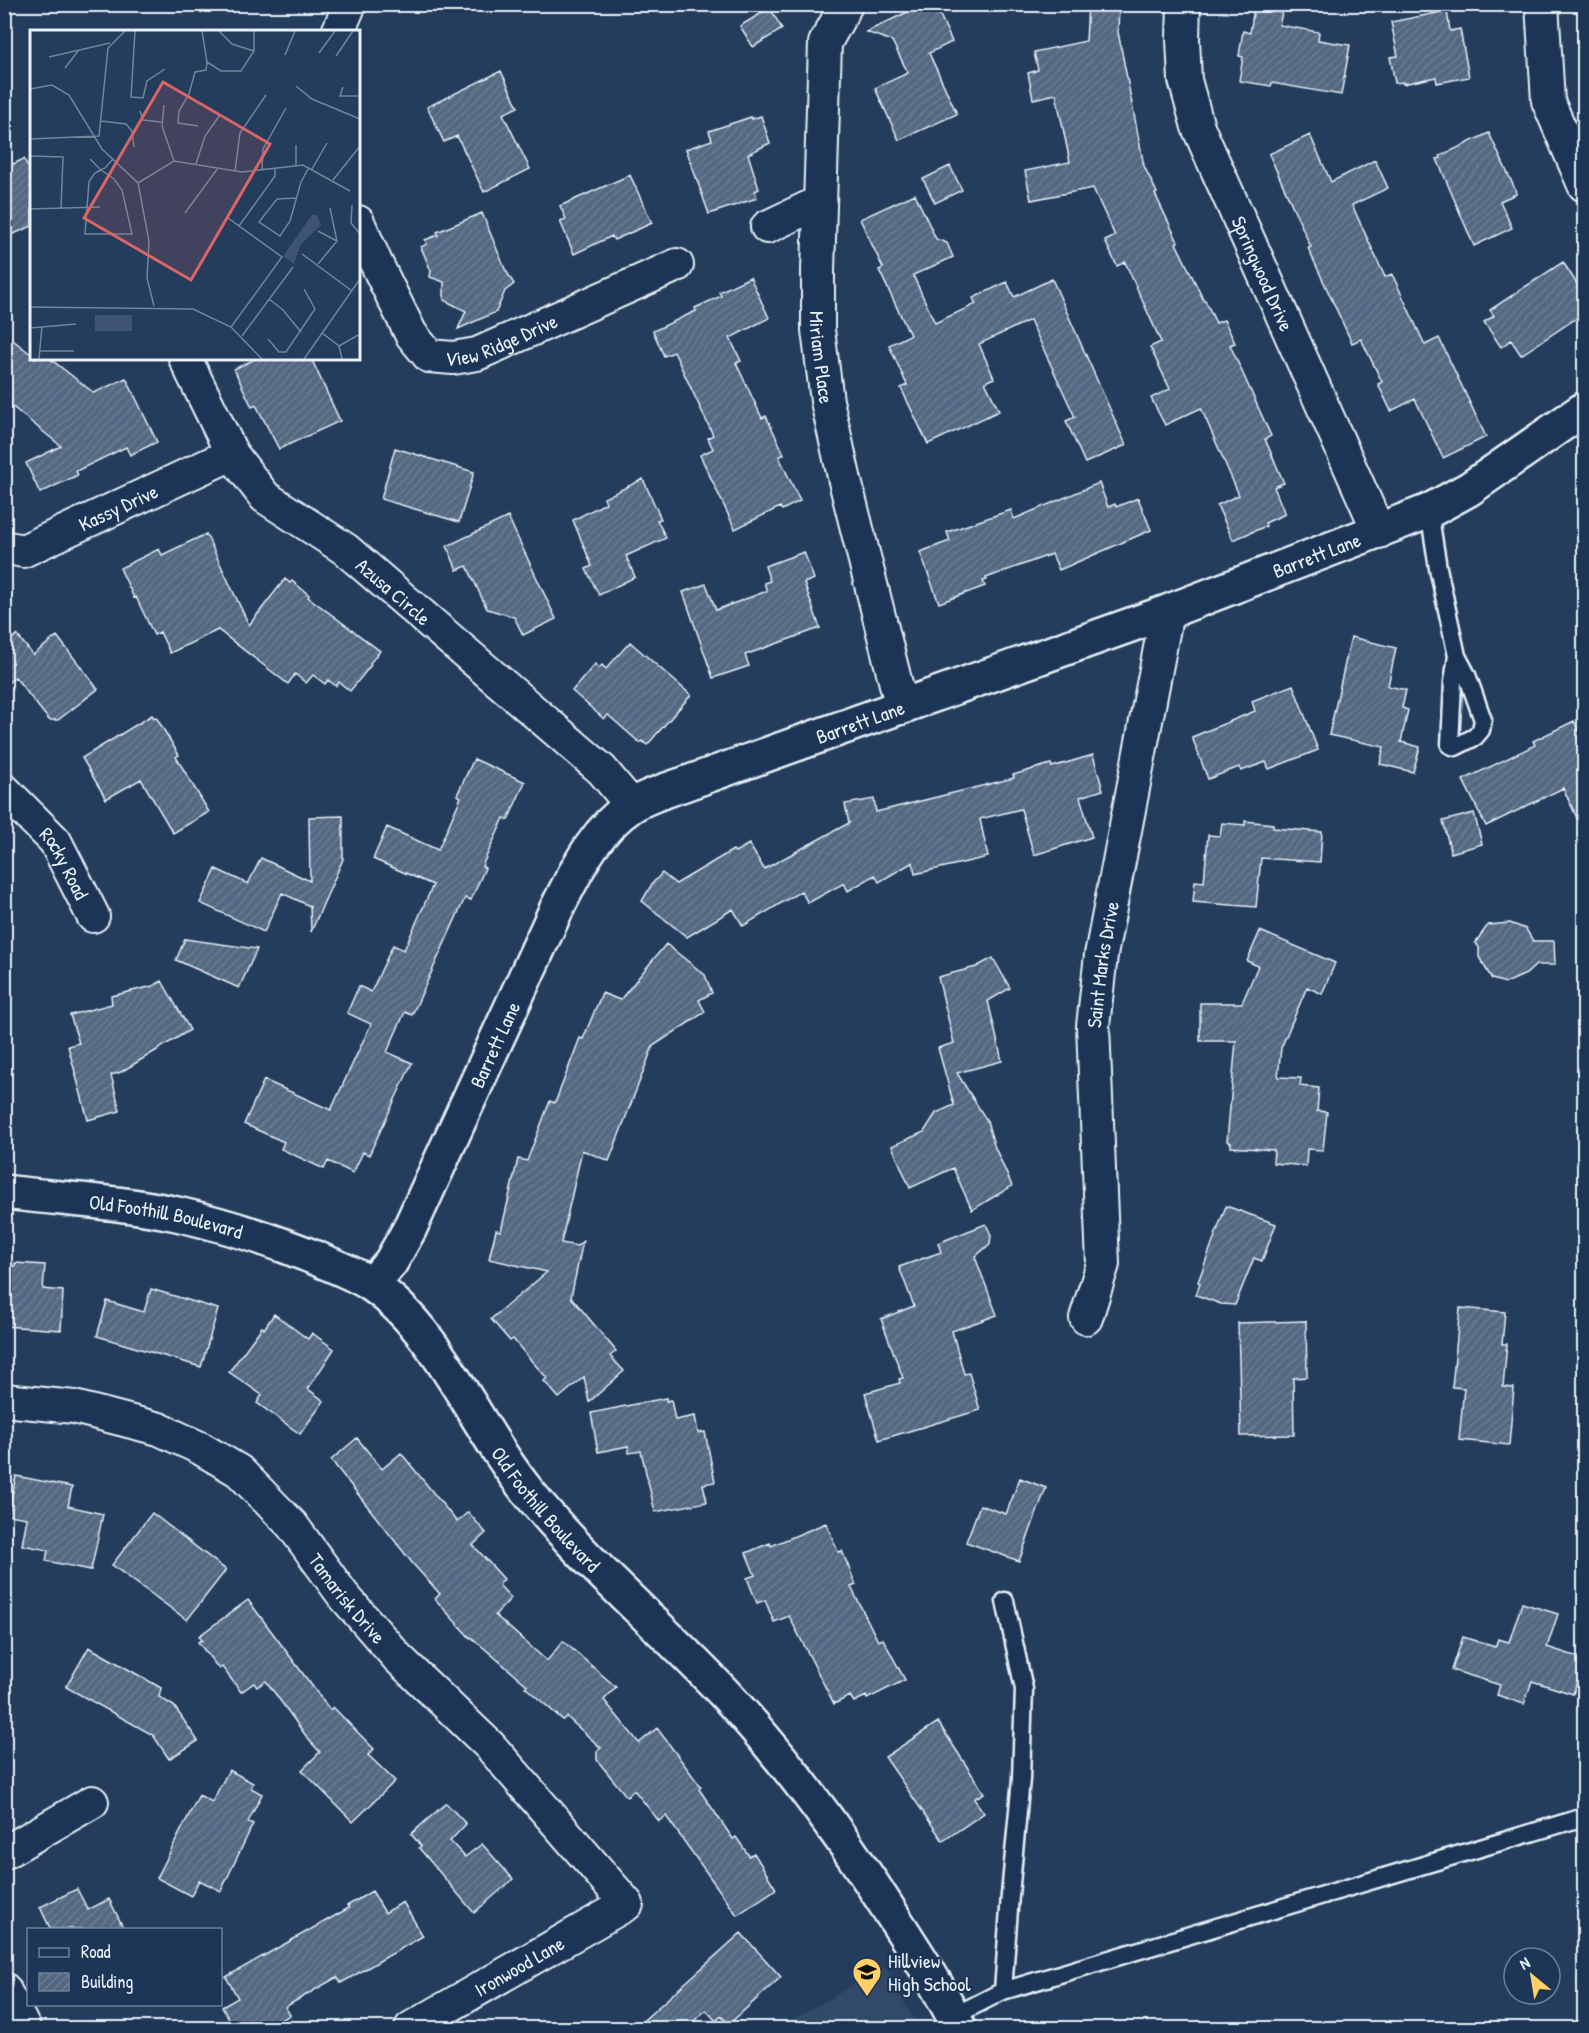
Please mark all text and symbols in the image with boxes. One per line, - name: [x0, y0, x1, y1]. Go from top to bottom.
- inset map: [30, 30, 360, 360]
- street label: Springwood Drive: [1226, 211, 1301, 335]
- street label: View Ridge Drive: [444, 307, 561, 372]
- street label: Miriam Place: [804, 311, 841, 405]
- street label: Kassy Drive: [74, 477, 162, 537]
- street label: Barrett Lane: [1269, 525, 1364, 584]
- street label: Azusa Circle: [351, 551, 437, 631]
- street label: Barrett Lane: [812, 693, 908, 750]
- street label: Rocky Road: [34, 820, 96, 904]
- street label: Saint Marks Drive: [1079, 899, 1125, 1029]
- street label: Barrett Lane: [463, 997, 526, 1092]
- street label: Old Foothill Boulevard: [88, 1187, 247, 1245]
- street label: Old Foothill Boulevard: [486, 1441, 607, 1578]
- street label: Tamarisk Drive: [303, 1547, 392, 1649]
- legend: [27, 1928, 222, 2006]
- street label: Ironwood Lane: [469, 1929, 569, 2003]
- text: Road: [81, 1939, 111, 1964]
- north arrow: [1502, 1946, 1562, 2006]
- place label: Hillview High School: [888, 1947, 971, 1997]
- text: N: [1515, 1951, 1534, 1975]
- school or university icon: Hillview High School: [851, 1956, 883, 1998]
- text: Building: [81, 1969, 133, 1994]

